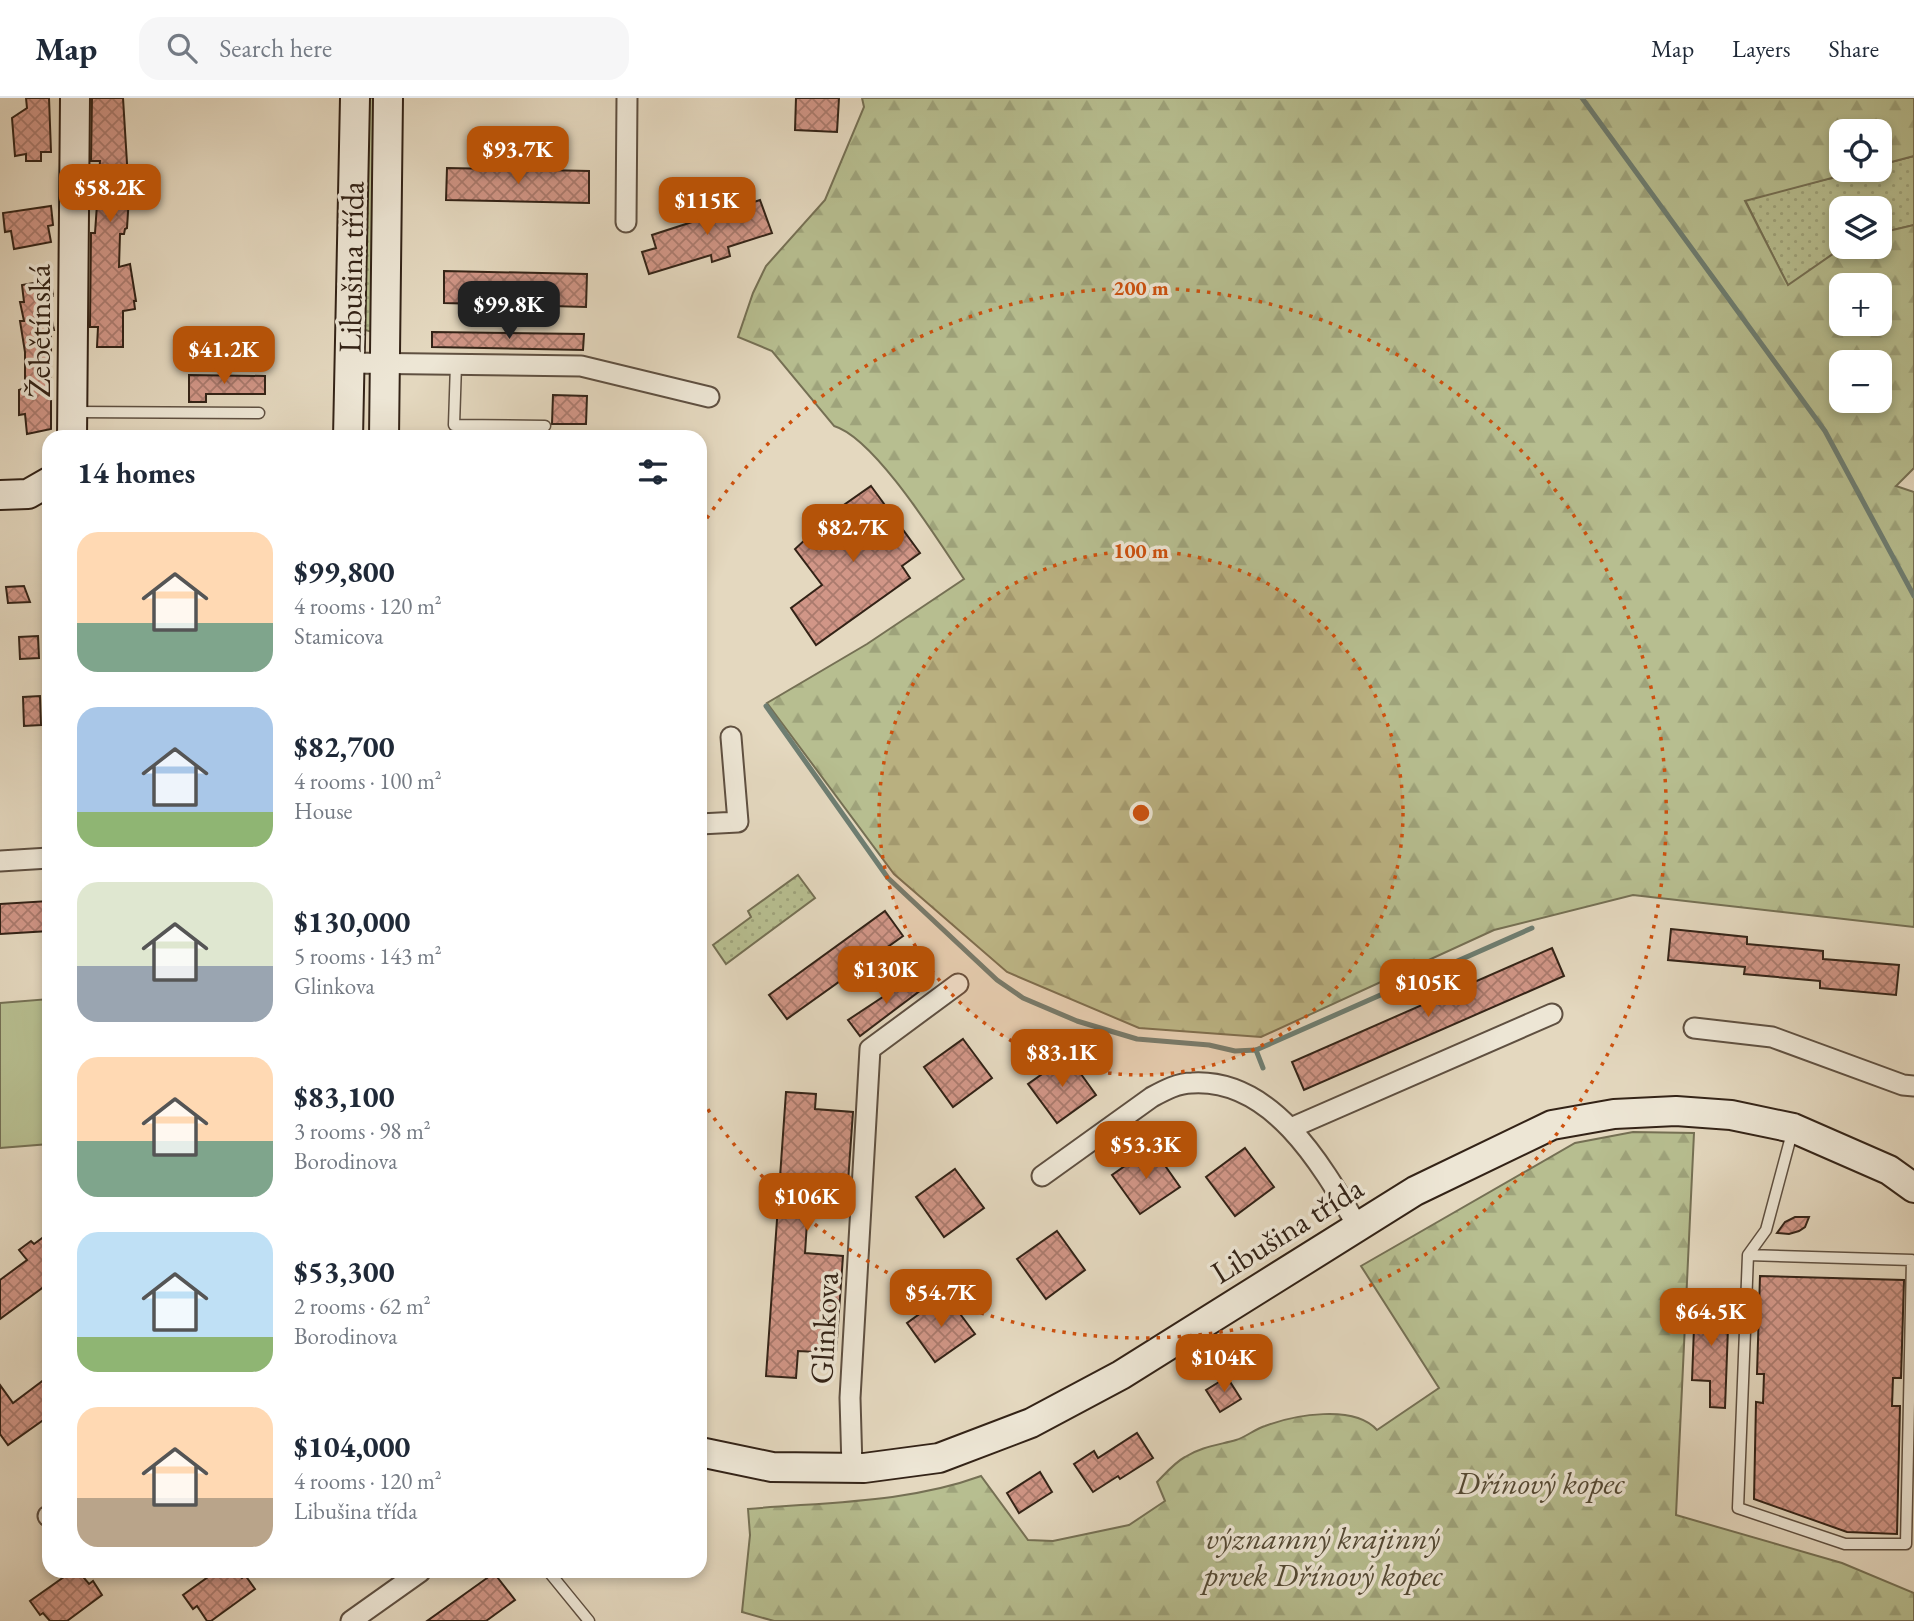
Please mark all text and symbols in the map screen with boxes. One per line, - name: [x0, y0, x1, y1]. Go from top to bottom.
- search box: [139, 17, 629, 80]
- text: Map: [35, 27, 97, 70]
- icon: search: [163, 29, 201, 67]
- text: Search here: [219, 31, 332, 65]
- text: Map: [1651, 33, 1694, 64]
- text: Layers: [1732, 33, 1791, 64]
- text: Share: [1829, 33, 1879, 64]
- map controls: [1829, 119, 1892, 413]
- button: locate: [1829, 119, 1892, 182]
- pin: $93.7K: [461, 126, 575, 186]
- text: $93.7K: [483, 134, 553, 164]
- pin: $58.2K: [53, 164, 167, 224]
- text: $58.2K: [75, 172, 145, 202]
- pin: $115K: [658, 178, 756, 237]
- street label: Libušina třída: [329, 181, 373, 353]
- text: $115K: [675, 185, 739, 215]
- button: layers: [1829, 196, 1892, 259]
- street label: Žebětínská: [18, 264, 60, 398]
- button: +: [1829, 273, 1892, 336]
- text: 200 m: [1113, 274, 1169, 301]
- pin: $99.8K: [452, 282, 566, 341]
- text: $99.8K: [474, 289, 544, 319]
- pin: $41.2K: [167, 327, 281, 386]
- text: $41.2K: [189, 334, 259, 364]
- button: −: [1829, 350, 1892, 413]
- text: 14 homes: [77, 453, 195, 492]
- icon: filters: [634, 453, 672, 491]
- pin: $82.7K: [796, 504, 910, 564]
- text: $82.7K: [818, 512, 888, 542]
- text: 100 m: [1113, 537, 1169, 564]
- text: $99,800: [294, 552, 395, 591]
- icon: home: [133, 560, 217, 644]
- text: 4 rooms · 120 m²: [294, 591, 442, 621]
- text: Stamicova: [294, 621, 383, 651]
- text: $82,700: [294, 727, 395, 766]
- icon: home: [133, 735, 217, 819]
- text: 4 rooms · 100 m²: [294, 766, 442, 796]
- text: House: [294, 796, 353, 826]
- centre of rings: [1129, 801, 1153, 825]
- text: $130,000: [294, 902, 410, 941]
- icon: home: [133, 910, 217, 994]
- text: 5 rooms · 143 m²: [294, 941, 442, 971]
- pin: $130K: [837, 946, 935, 1006]
- text: $130K: [854, 954, 918, 984]
- pin: $105K: [1379, 960, 1477, 1019]
- text: $105K: [1396, 967, 1460, 997]
- text: Glinkova: [294, 971, 375, 1001]
- pin: $83.1K: [1005, 1030, 1119, 1089]
- text: $83.1K: [1027, 1037, 1097, 1067]
- text: $83,100: [294, 1077, 395, 1116]
- icon: home: [133, 1085, 217, 1169]
- text: 3 rooms · 98 m²: [294, 1116, 431, 1146]
- pin: $53.3K: [1089, 1122, 1203, 1181]
- text: $53.3K: [1111, 1129, 1181, 1159]
- text: Borodinova: [294, 1146, 397, 1176]
- street label: Libušina třída: [1203, 1167, 1371, 1293]
- pin: $106K: [758, 1174, 856, 1233]
- text: $106K: [775, 1181, 839, 1211]
- text: $53,300: [294, 1252, 395, 1291]
- icon: home: [133, 1260, 217, 1344]
- pin: $54.7K: [884, 1270, 998, 1329]
- street label: Glinkova: [800, 1271, 848, 1385]
- text: $54.7K: [906, 1277, 976, 1307]
- pin: $64.5K: [1654, 1288, 1768, 1348]
- text: 2 rooms · 62 m²: [294, 1291, 431, 1321]
- text: $64.5K: [1676, 1296, 1746, 1326]
- text: Borodinova: [294, 1321, 397, 1351]
- pin: $104K: [1175, 1334, 1273, 1394]
- text: $104K: [1192, 1342, 1256, 1372]
- text: $104,000: [294, 1427, 410, 1466]
- icon: home: [133, 1435, 217, 1519]
- park label: Dřínový kopec: [1455, 1462, 1625, 1504]
- text: 4 rooms · 120 m²: [294, 1466, 442, 1496]
- text: Libušina třída: [294, 1496, 417, 1526]
- park label: významný krajinný prvek Dřínový kopec: [1200, 1517, 1443, 1596]

